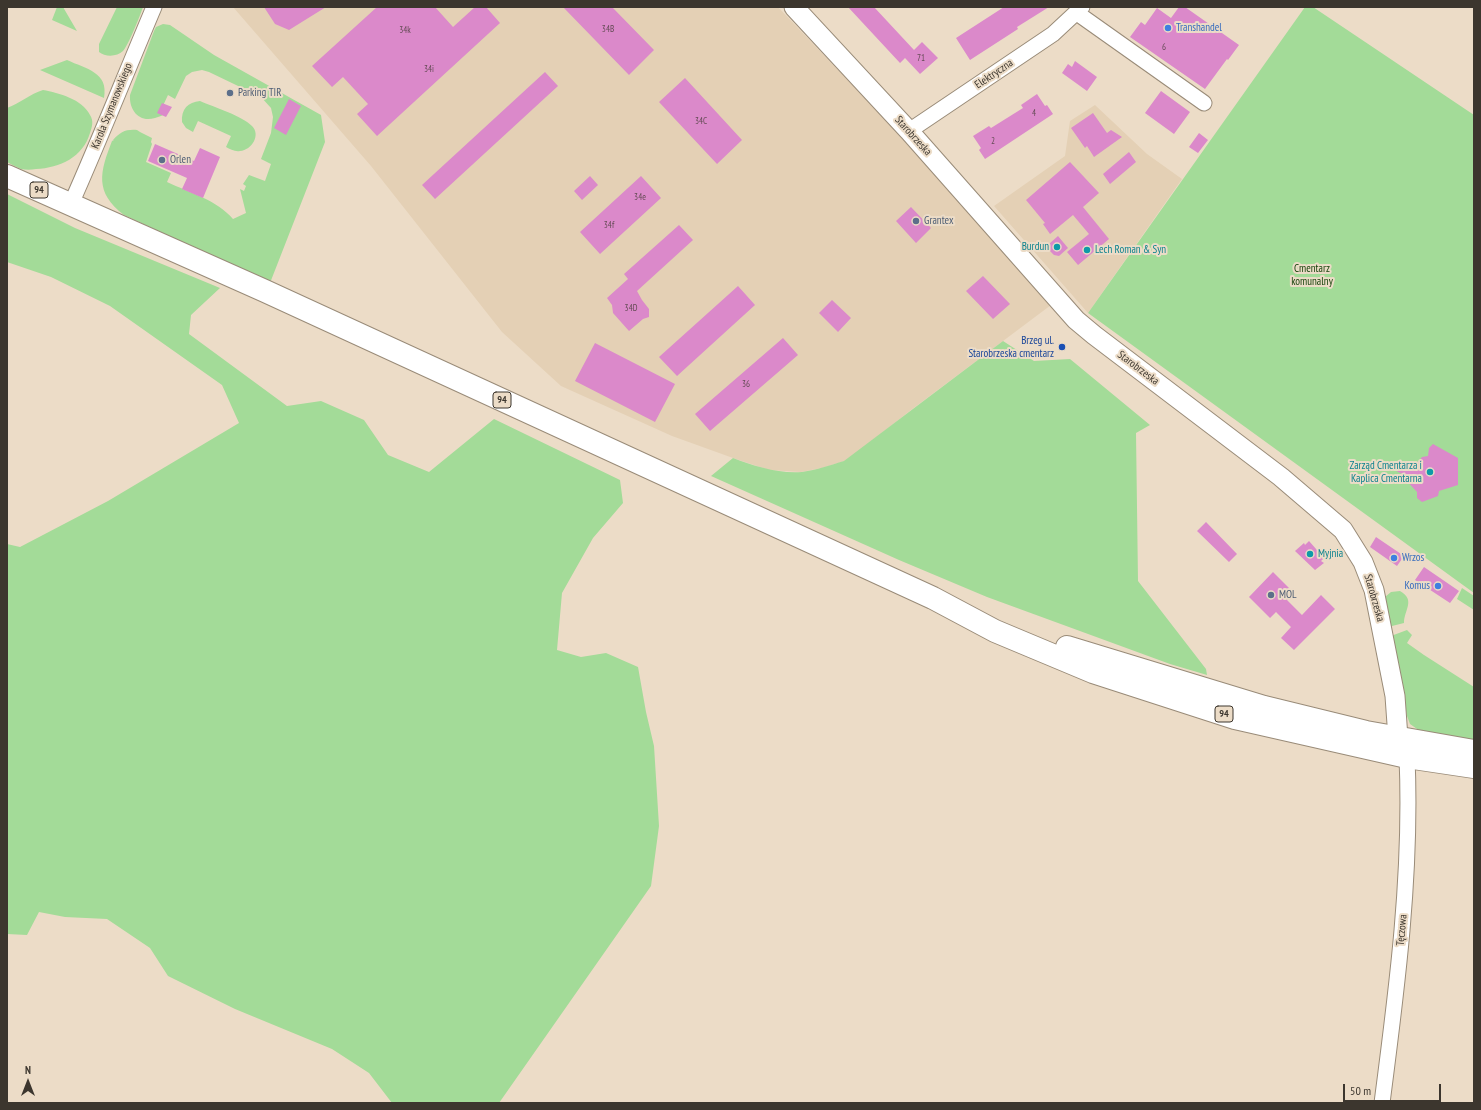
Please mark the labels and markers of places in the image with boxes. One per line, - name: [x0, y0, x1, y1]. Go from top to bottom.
- place label: Transhandel: [1176, 21, 1222, 35]
- marker: Transhandel: [1163, 23, 1173, 33]
- place label: Parking TIR: [238, 86, 281, 100]
- marker: Parking TIR: [225, 88, 235, 98]
- place label: Orlen: [170, 153, 191, 167]
- marker: Orlen: [157, 155, 167, 165]
- place label: Grantex: [924, 214, 953, 228]
- marker: Grantex: [911, 216, 921, 226]
- place label: Burdun: [1022, 240, 1049, 254]
- marker: Burdun: [1052, 242, 1062, 252]
- place label: Lech Roman & Syn: [1095, 243, 1166, 257]
- marker: Lech Roman & Syn: [1082, 245, 1092, 255]
- place label: Brzeg ul. Starobrzeska cmentarz: [968, 334, 1054, 360]
- marker: Brzeg ul. Starobrzeska cmentarz: [1057, 342, 1067, 352]
- place label: Zarząd Cmentarza i Kaplica Cmentarna: [1350, 459, 1422, 485]
- marker: Zarząd Cmentarza i Kaplica Cmentarna: [1425, 467, 1435, 477]
- place label: Myjnia: [1318, 547, 1343, 561]
- marker: Myjnia: [1305, 549, 1315, 559]
- place label: Wrzos: [1402, 551, 1424, 565]
- marker: Wrzos: [1389, 553, 1399, 563]
- place label: Komus: [1405, 579, 1430, 593]
- marker: Komus: [1433, 581, 1443, 591]
- place label: MOL: [1279, 588, 1297, 602]
- marker: MOL: [1266, 590, 1276, 600]

